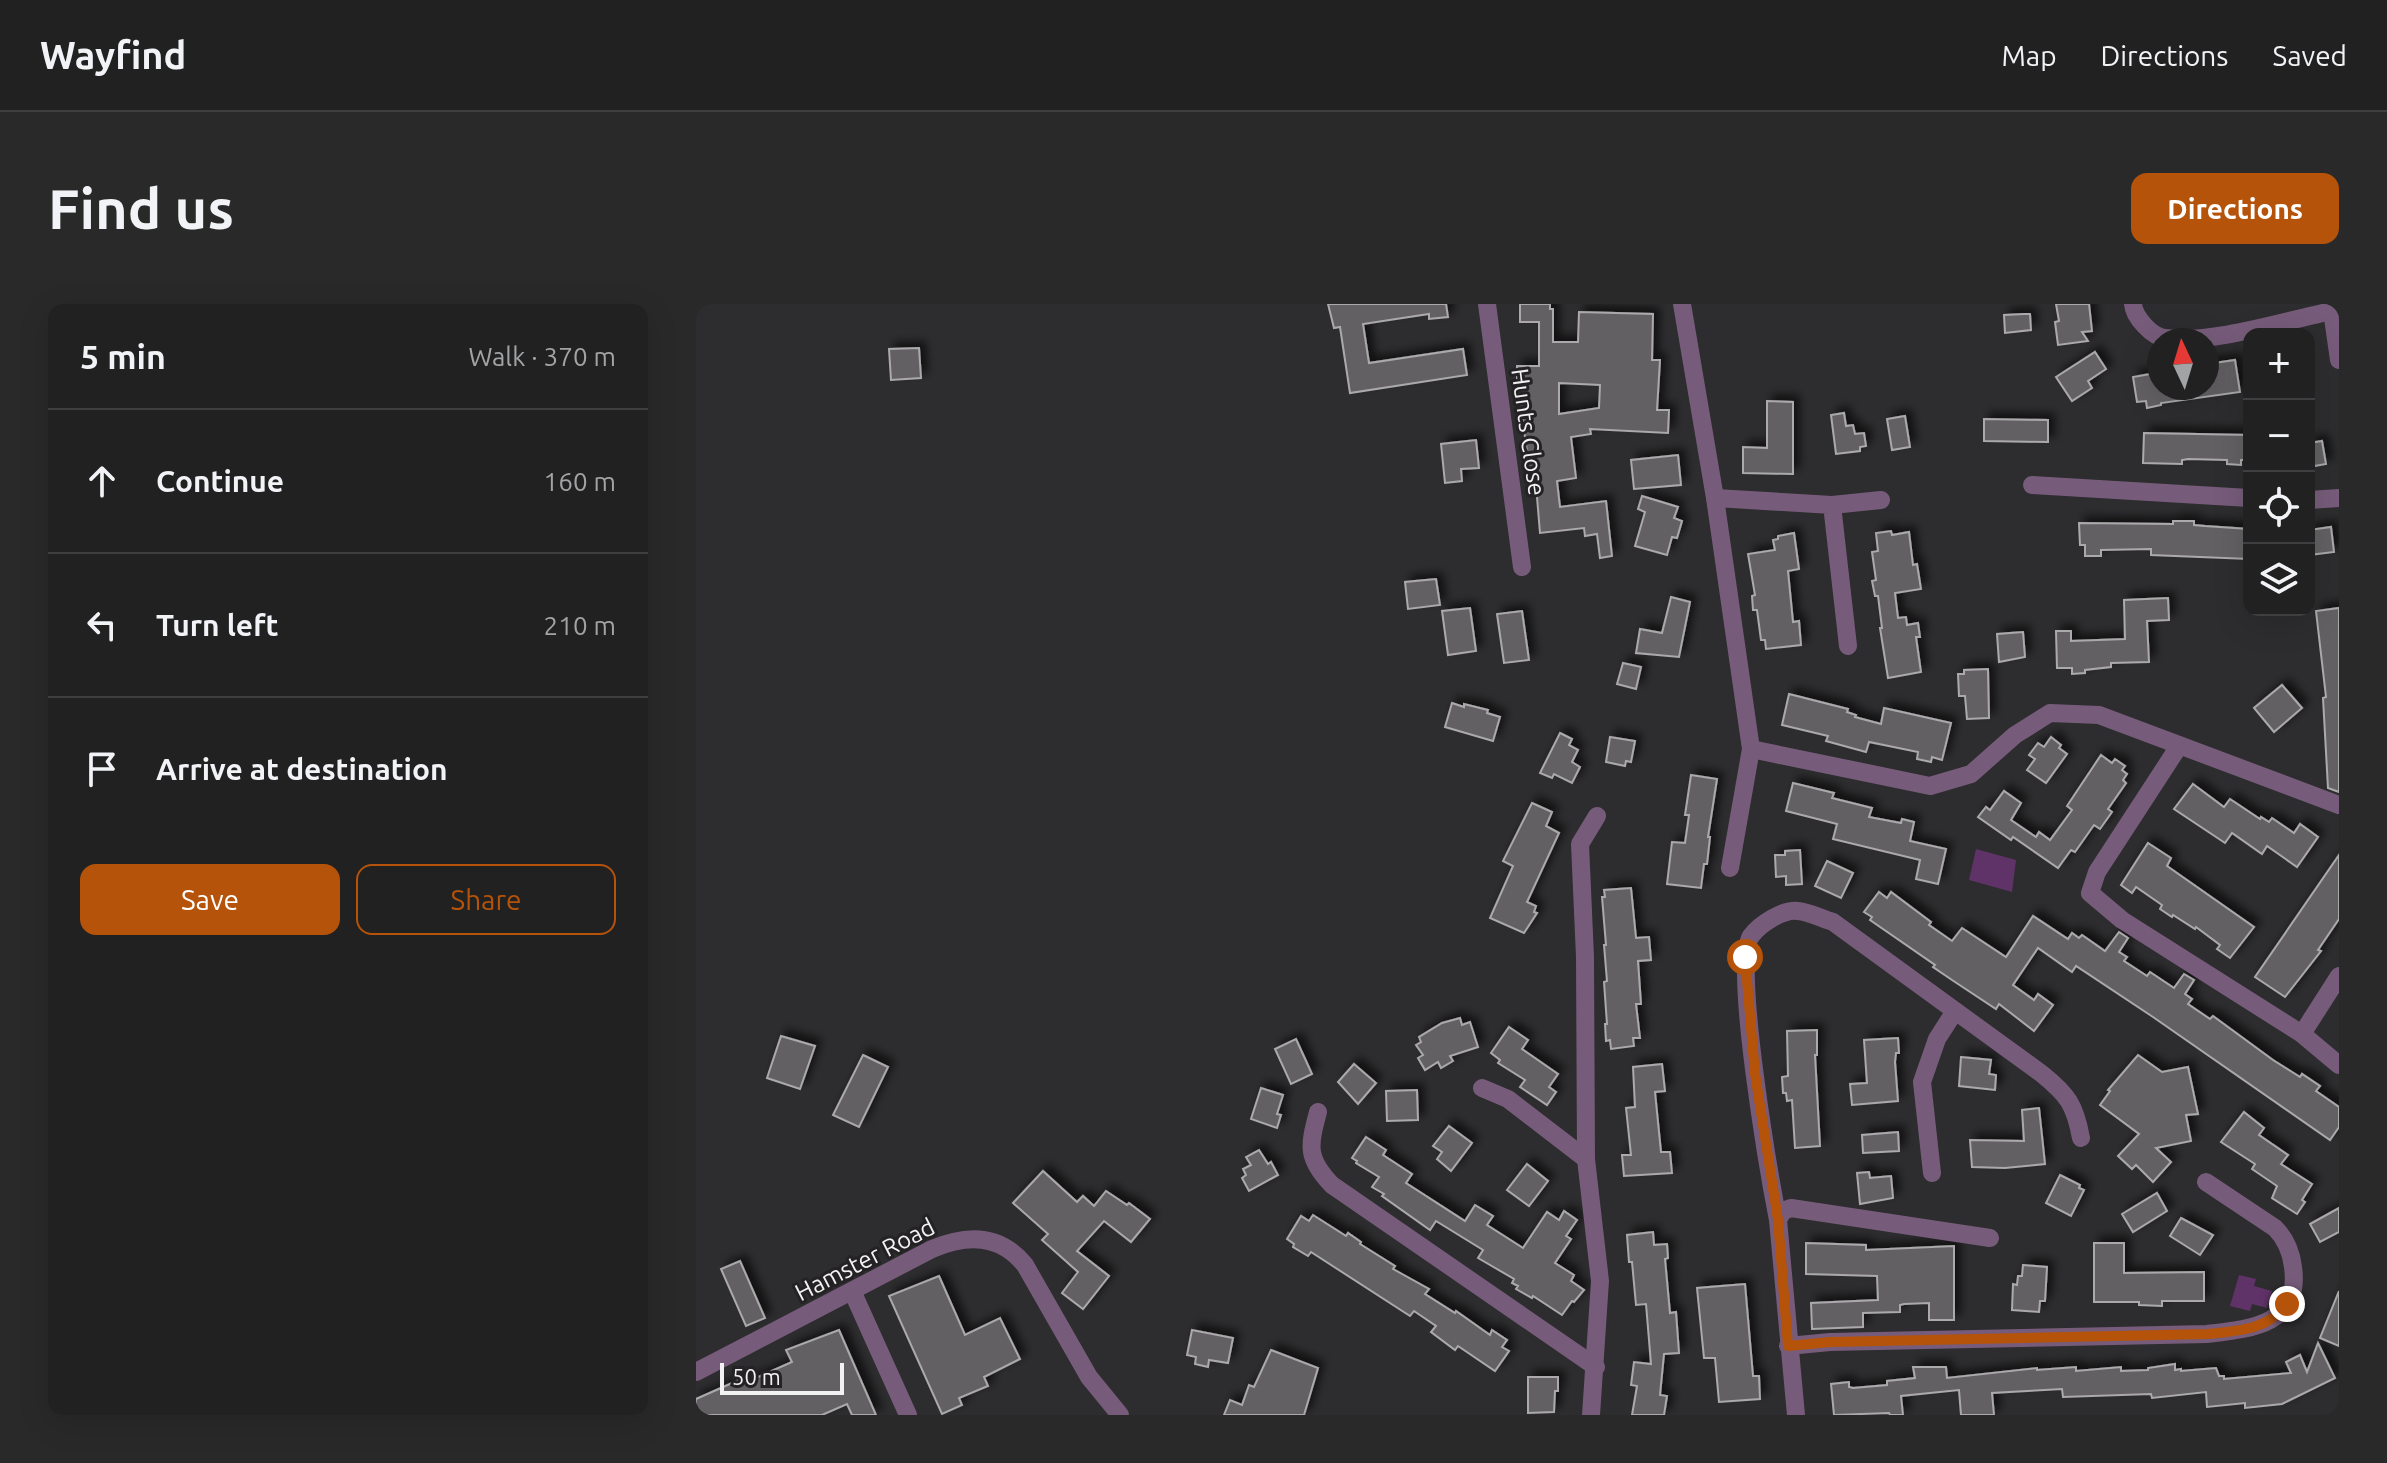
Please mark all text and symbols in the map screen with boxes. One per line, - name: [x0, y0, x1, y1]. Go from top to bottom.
- text: Wayfind: [40, 34, 186, 76]
- text: Map: [2001, 40, 2057, 71]
- text: Directions: [2101, 40, 2228, 71]
- text: Saved: [2272, 40, 2347, 71]
- button: Directions: [2131, 173, 2339, 244]
- text: Find us: [48, 177, 234, 240]
- north arrow: [2147, 328, 2219, 400]
- map controls: [2243, 328, 2315, 616]
- button: +: [2243, 328, 2315, 400]
- text: 5 min: [80, 337, 166, 375]
- text: Walk · 370 m: [468, 342, 616, 371]
- street label: Hunts Close: [1506, 367, 1551, 497]
- button: −: [2243, 400, 2315, 472]
- icon: ahead: [80, 459, 124, 503]
- text: Continue: [156, 464, 284, 498]
- text: 160 m: [544, 467, 616, 496]
- button: locate: [2243, 472, 2315, 544]
- button: layers: [2243, 544, 2315, 616]
- icon: left: [80, 603, 124, 647]
- text: Turn left: [156, 608, 278, 642]
- text: 210 m: [544, 611, 616, 640]
- icon: arrive: [80, 747, 124, 791]
- text: Arrive at destination: [156, 752, 448, 786]
- button: Save: [80, 864, 340, 935]
- button: Share: [356, 864, 616, 935]
- route start: [1727, 939, 1763, 975]
- street label: Hamster Road: [791, 1213, 939, 1306]
- route end: [2269, 1286, 2305, 1322]
- scale bar: [720, 1359, 844, 1395]
- text: 50 m: [732, 1364, 781, 1389]

